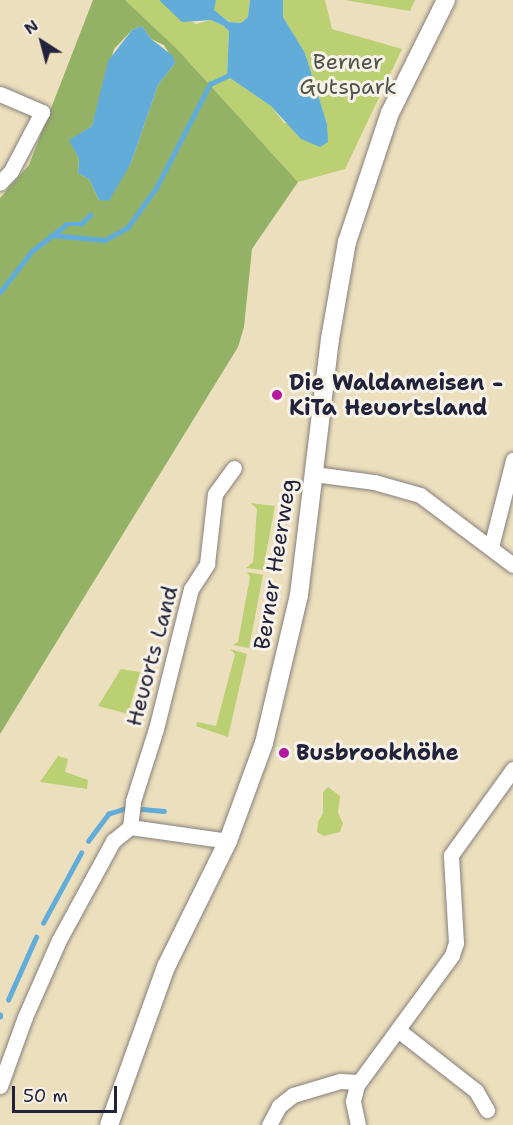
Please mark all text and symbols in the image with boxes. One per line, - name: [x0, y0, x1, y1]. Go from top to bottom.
- north arrow: [12, 12, 72, 72]
- text: N: [20, 15, 42, 39]
- park label: Berner Gutspark: [299, 48, 397, 100]
- place label: Die Waldameisen - KiTa Heuortsland: [289, 369, 503, 420]
- marker: Die Waldameisen - KiTa Heuortsland: [270, 388, 284, 402]
- street label: Berner Heerweg: [248, 477, 302, 651]
- street label: Heuorts Land: [121, 583, 183, 729]
- place label: Busbrookhöhe: [296, 740, 459, 766]
- marker: Busbrookhöhe: [277, 746, 291, 760]
- scale bar: [15, 1074, 120, 1112]
- text: 50 m: [23, 1084, 68, 1108]

